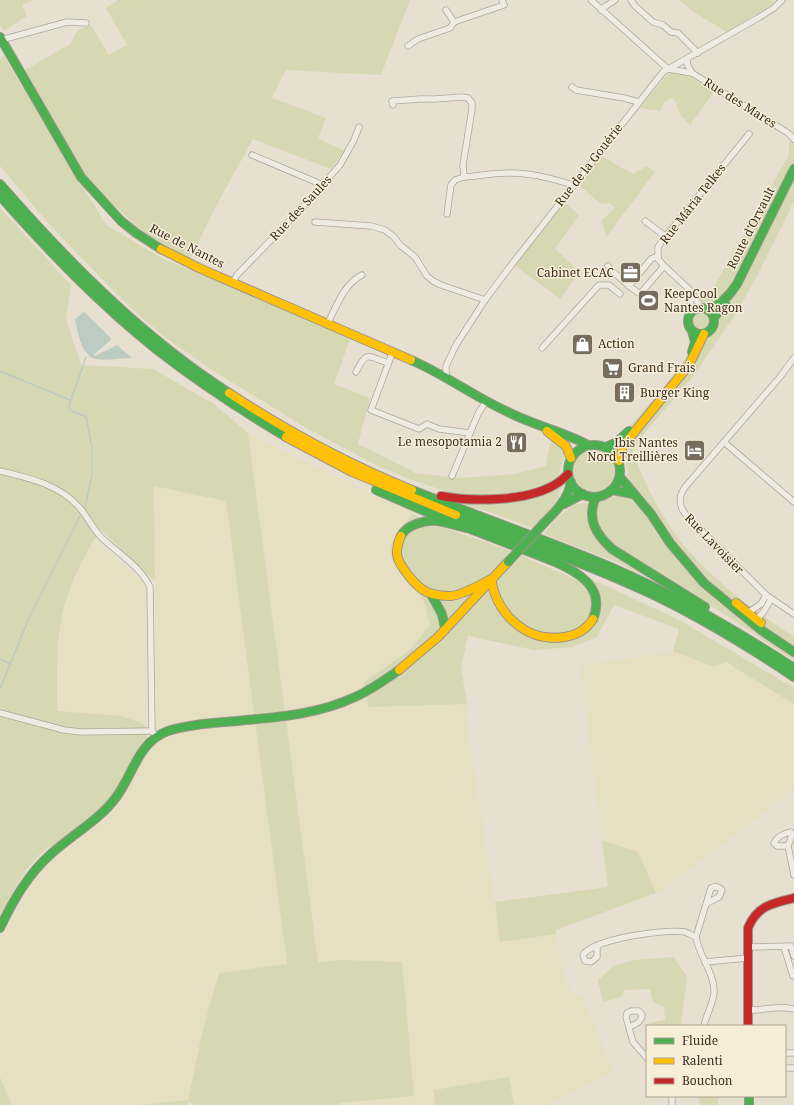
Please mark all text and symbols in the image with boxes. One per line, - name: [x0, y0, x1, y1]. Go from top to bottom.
- street label: Rue des Mares: [701, 73, 780, 132]
- street label: Rue de la Gouérie: [551, 120, 626, 210]
- street label: Rue Mária Telkes: [656, 160, 729, 248]
- street label: Rue des Saules: [266, 171, 335, 244]
- street label: Route d'Orvault: [723, 184, 779, 272]
- street label: Rue de Nantes: [147, 219, 227, 272]
- office icon: Cabinet ECAC: [617, 260, 643, 286]
- place label: Cabinet ECAC: [537, 264, 614, 281]
- place label: KeepCool Nantes Ragon: [664, 285, 743, 316]
- sports icon: KeepCool Nantes Ragon: [636, 288, 662, 314]
- shop icon: Action: [570, 331, 596, 357]
- place label: Action: [598, 335, 635, 352]
- supermarket icon: Grand Frais: [599, 355, 625, 381]
- place label: Grand Frais: [628, 359, 695, 376]
- building icon: Burger King: [611, 380, 637, 406]
- place label: Burger King: [640, 384, 710, 401]
- restaurant icon: Le mesopotamia 2: [504, 429, 530, 455]
- place label: Le mesopotamia 2: [398, 433, 502, 450]
- place label: Ibis Nantes Nord Treillières: [587, 434, 678, 465]
- hotel icon: Ibis Nantes Nord Treillières: [681, 437, 707, 463]
- street label: Rue Lavoisier: [681, 510, 748, 578]
- legend: [646, 1025, 786, 1097]
- text: Fluide: [682, 1032, 718, 1049]
- text: Ralenti: [682, 1052, 723, 1069]
- text: Bouchon: [682, 1072, 733, 1089]

